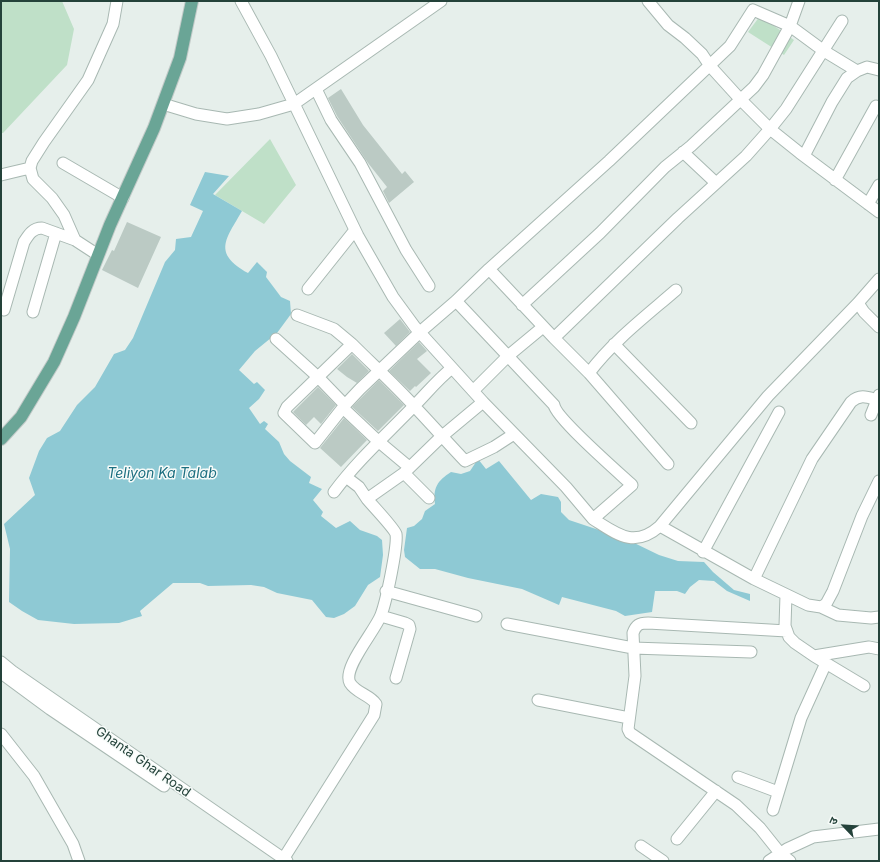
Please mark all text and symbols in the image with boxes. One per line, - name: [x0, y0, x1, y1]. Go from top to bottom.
- water label: Teliyon Ka Talab: [107, 466, 217, 482]
- street label: Ghanta Ghar Road: [93, 723, 193, 801]
- north arrow: [824, 806, 864, 846]
- text: उ: [825, 815, 841, 827]

